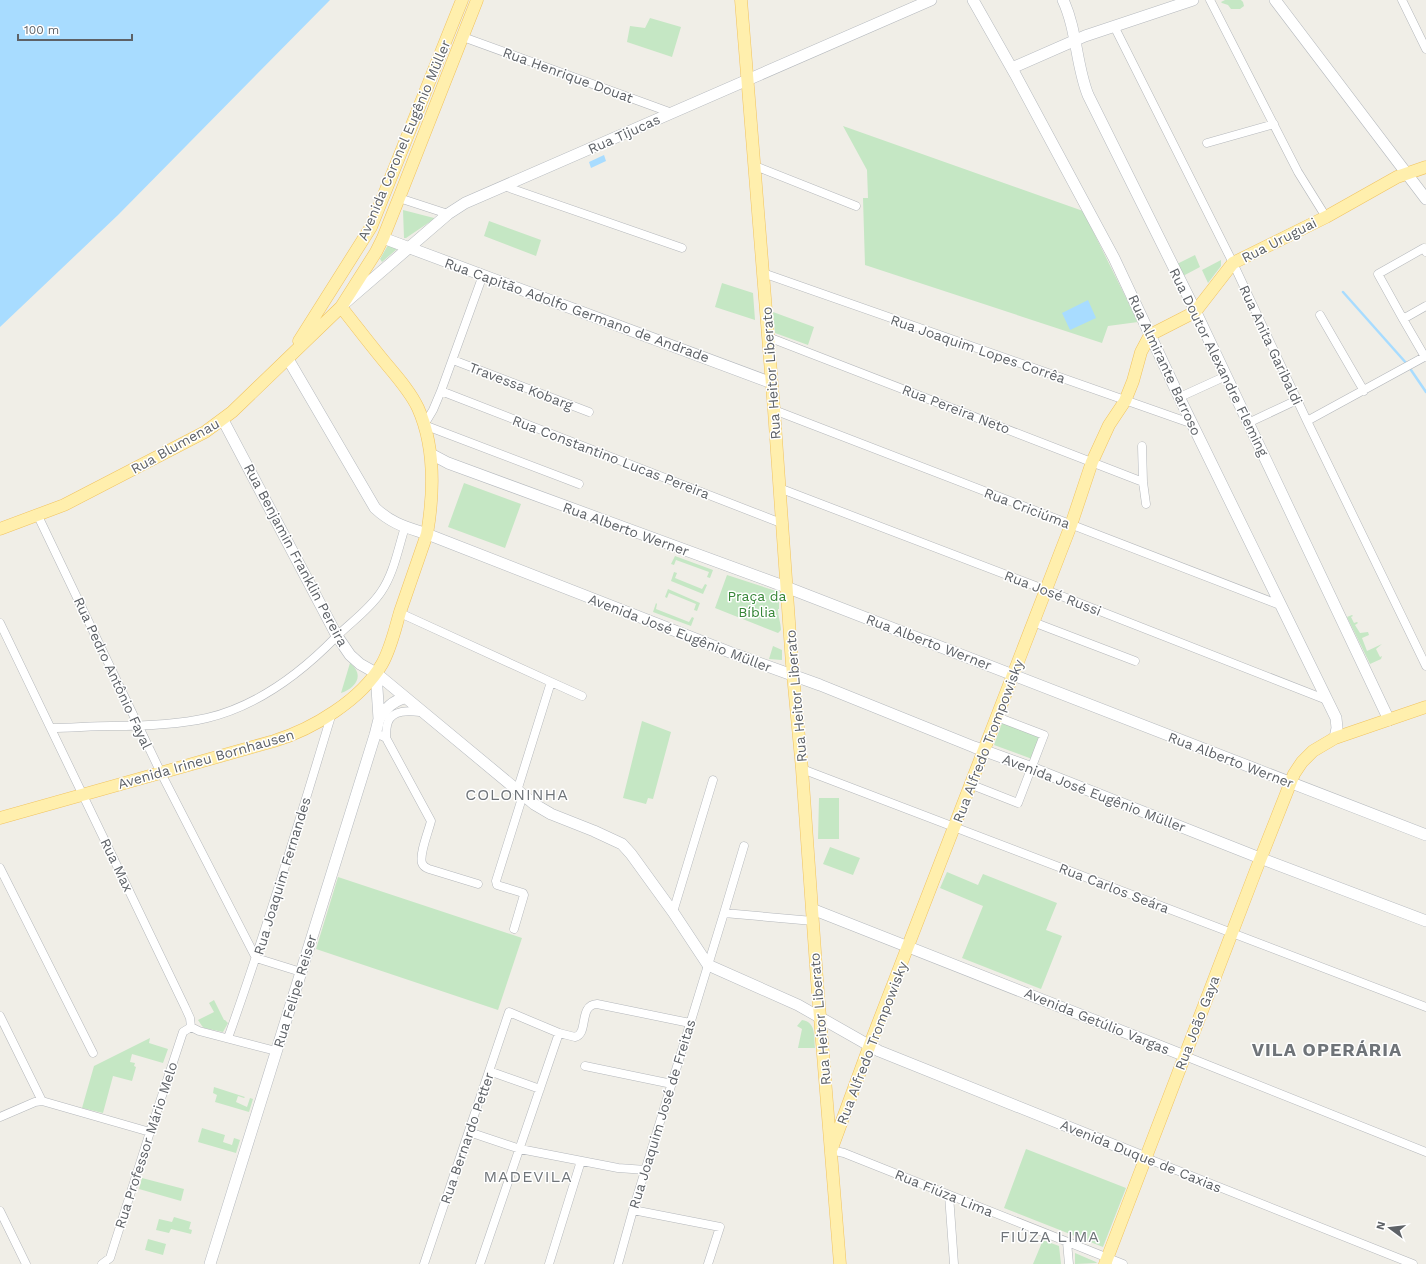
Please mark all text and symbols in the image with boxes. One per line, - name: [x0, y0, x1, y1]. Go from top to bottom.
- scale bar: [18, 16, 132, 42]
- text: 100 m: [24, 23, 59, 37]
- street label: Avenida Coronel Eugênio Müller: [354, 37, 454, 243]
- street label: Rua Henrique Douat: [501, 44, 635, 106]
- street label: Rua Tijucas: [585, 111, 663, 157]
- street label: Rua Uruguai: [1239, 214, 1319, 266]
- street label: Rua Capitão Adolfo Germano de Andrade: [442, 254, 712, 366]
- street label: Rua Doutor Alexandre Fleming: [1166, 265, 1272, 459]
- street label: Rua Anita Garibaldi: [1236, 282, 1306, 408]
- street label: Rua Almirante Barroso: [1125, 292, 1205, 438]
- street label: Rua Heitor Liberato: [758, 306, 784, 440]
- street label: Rua Joaquim Lopes Corrêa: [888, 311, 1068, 387]
- street label: Travessa Kobarg: [467, 359, 576, 413]
- street label: Rua Pereira Neto: [900, 381, 1012, 437]
- street label: Rua Constantino Lucas Pereira: [510, 412, 712, 502]
- street label: Rua Blumenau: [128, 415, 222, 477]
- street label: Rua Benjamin Franklin Pereira: [241, 461, 351, 649]
- street label: Rua Criciúma: [982, 484, 1072, 532]
- street label: Rua Alberto Werner: [561, 499, 692, 559]
- street label: Rua José Russi: [1002, 567, 1104, 619]
- park label: Praça da Bíblia: [728, 588, 787, 620]
- street label: Avenida José Eugênio Müller: [586, 591, 774, 676]
- street label: Rua Pedro Antônio Fayal: [71, 594, 156, 752]
- street label: Rua Alberto Werner: [864, 611, 994, 673]
- street label: Rua Heitor Liberato: [782, 629, 810, 763]
- street label: Rua Alfredo Trompowisky: [949, 656, 1027, 825]
- street label: Avenida Irineu Bornhausen: [116, 726, 296, 792]
- street label: Rua Alberto Werner: [1166, 729, 1296, 791]
- street label: Avenida José Eugênio Müller: [1000, 751, 1188, 836]
- district label: COLONINHA: [465, 785, 569, 804]
- street label: Rua Joaquim Fernandes: [250, 795, 314, 957]
- street label: Rua Max: [97, 836, 137, 894]
- street label: Rua Carlos Seára: [1057, 860, 1171, 916]
- street label: Rua Felipe Reiser: [270, 932, 320, 1050]
- street label: Rua Heitor Liberato: [806, 952, 834, 1086]
- street label: Rua Alfredo Trompowisky: [833, 958, 911, 1127]
- street label: Rua João Gaya: [1172, 973, 1222, 1072]
- street label: Avenida Getúlio Vargas: [1022, 985, 1172, 1057]
- street label: Rua Joaquim José de Freitas: [625, 1017, 699, 1211]
- district label: VILA OPERÁRIA: [1252, 1039, 1402, 1060]
- street label: Rua Professor Mário Melo: [111, 1060, 181, 1230]
- street label: Rua Bernardo Petter: [437, 1070, 497, 1206]
- street label: Avenida Duque de Caxias: [1058, 1116, 1224, 1196]
- street label: Rua Fiúza Lima: [893, 1166, 995, 1220]
- district label: MADEVILA: [483, 1167, 573, 1186]
- north arrow: [1370, 1208, 1410, 1248]
- text: N: [1373, 1220, 1388, 1231]
- district label: FIÚZA LIMA: [1000, 1227, 1100, 1246]

